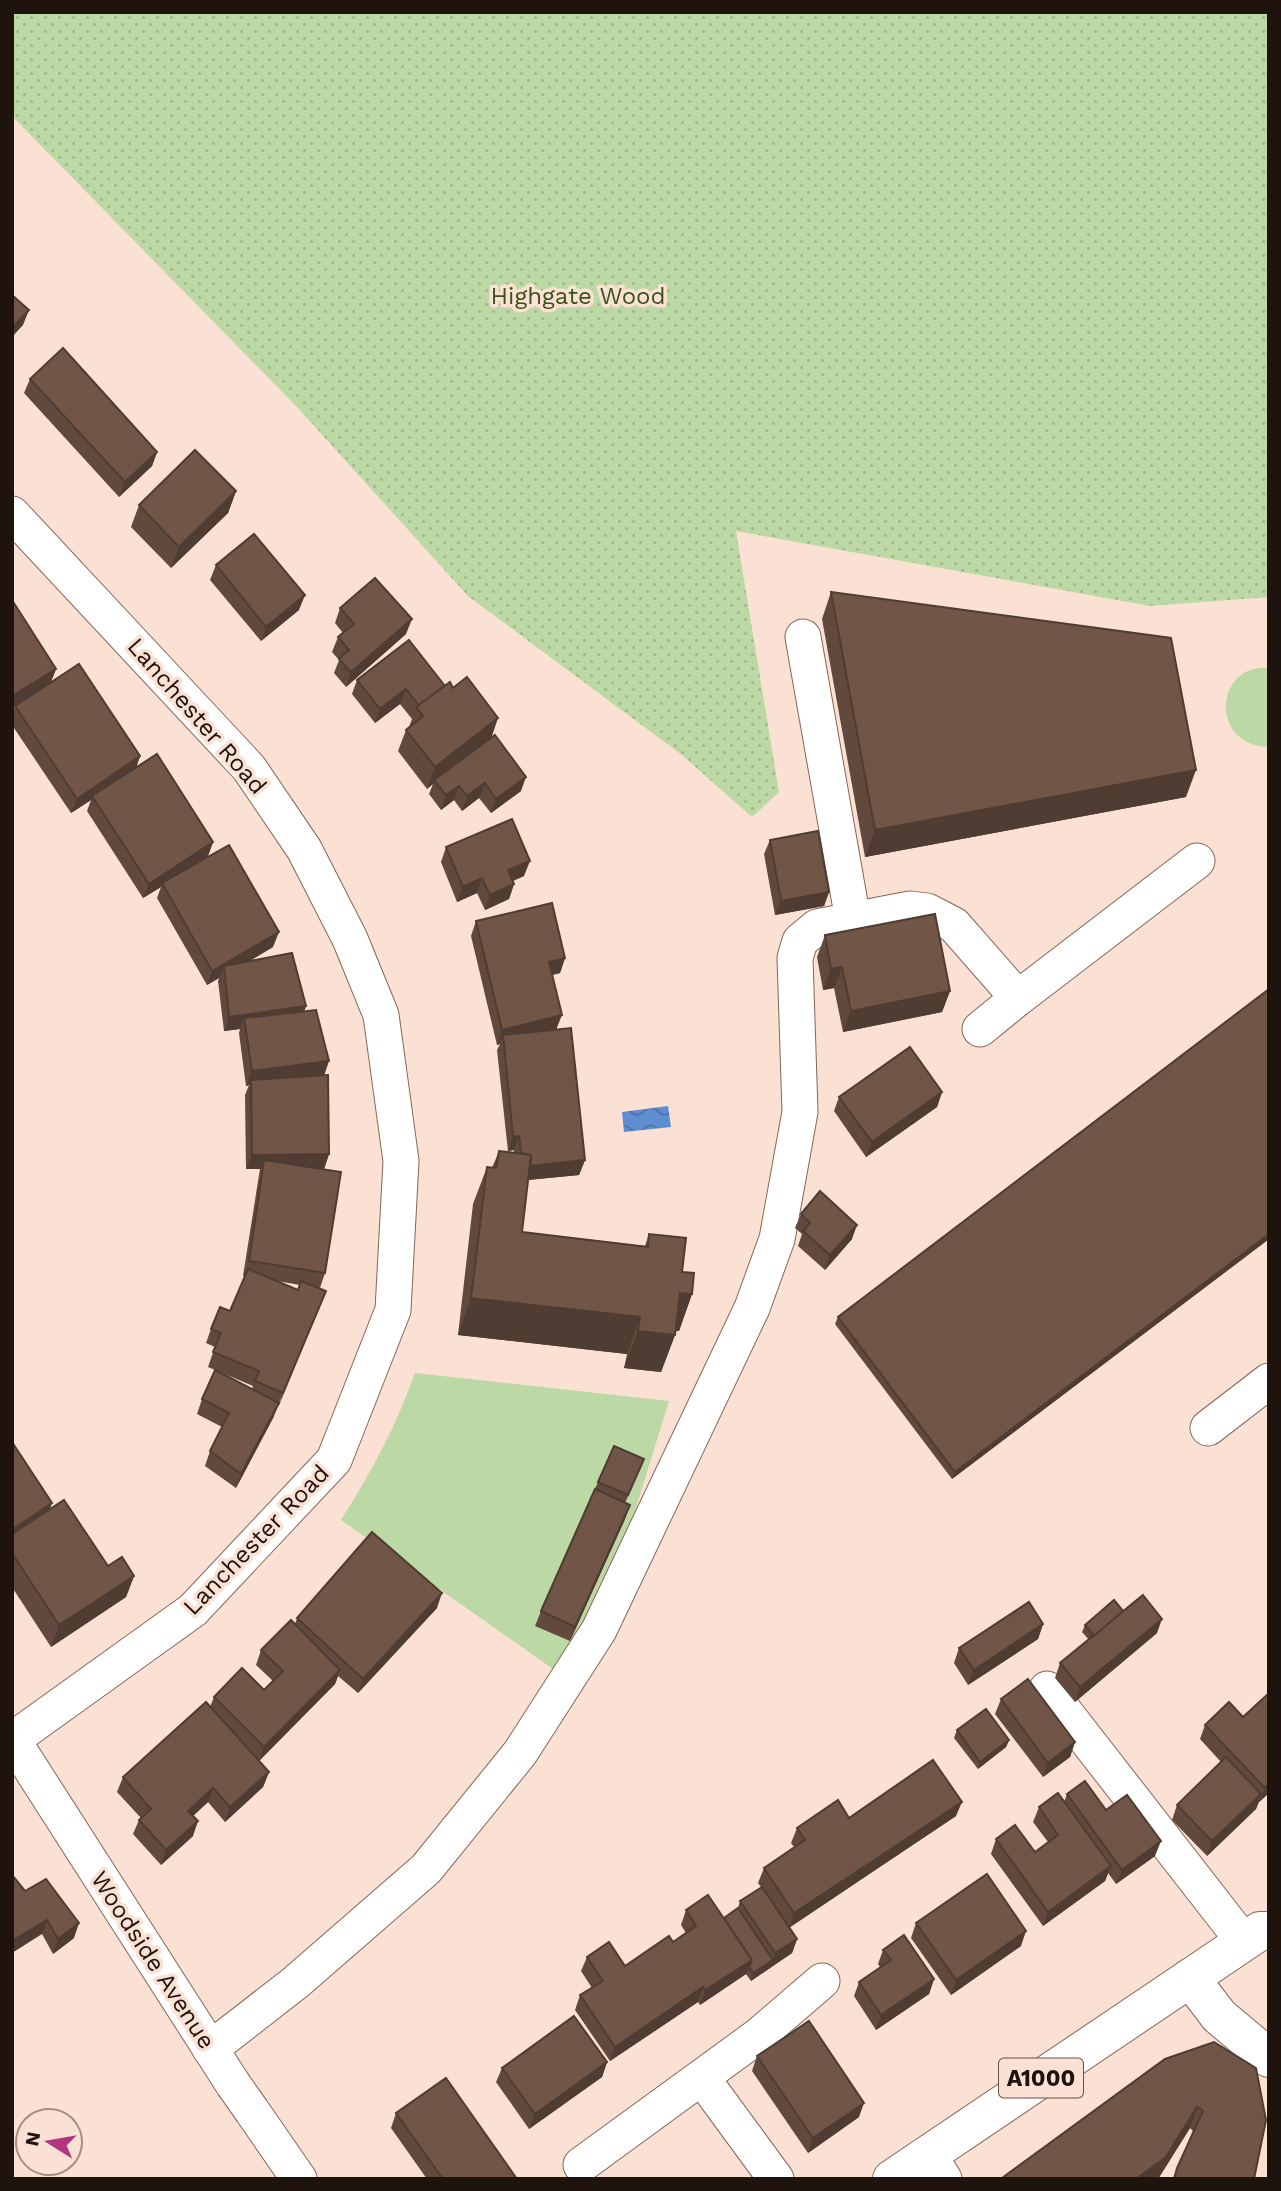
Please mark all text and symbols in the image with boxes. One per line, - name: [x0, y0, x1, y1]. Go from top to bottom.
- park label: Highgate Wood: [490, 282, 666, 310]
- street label: Lanchester Road: [122, 632, 272, 800]
- street label: Lanchester Road: [177, 1459, 335, 1621]
- street label: Woodside Avenue: [85, 1866, 221, 2054]
- road number: A1000: [999, 2058, 1083, 2098]
- north arrow: [14, 2107, 84, 2177]
- text: N: [20, 2130, 45, 2148]

